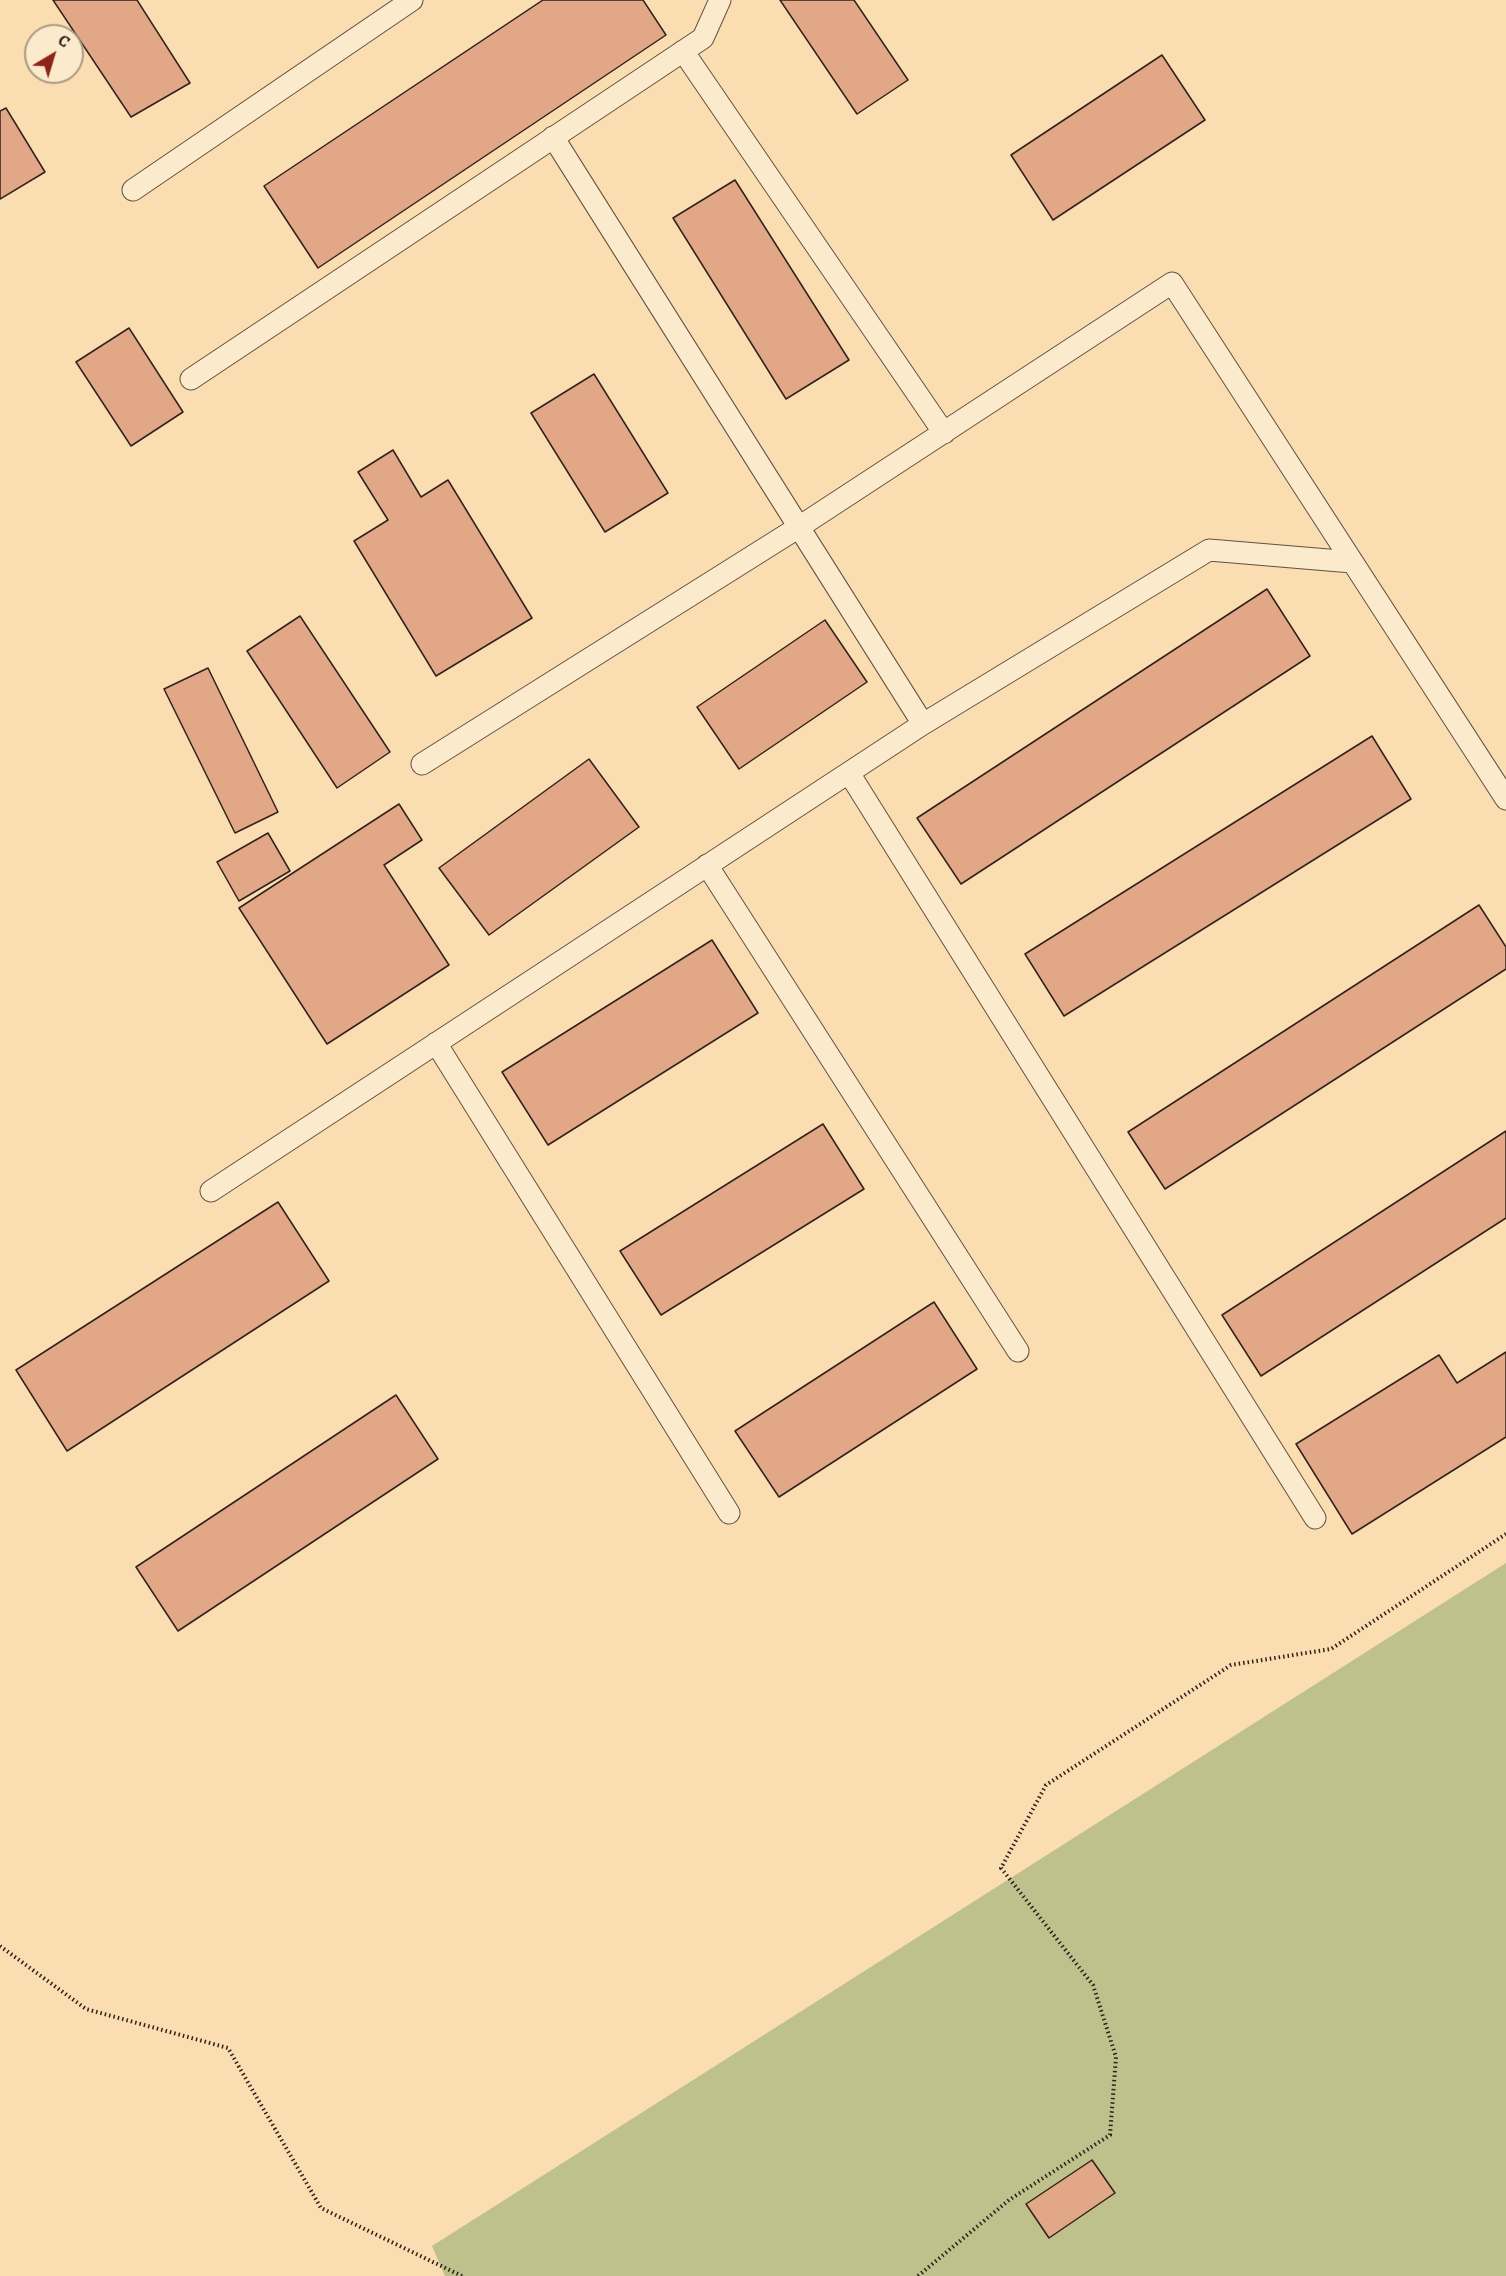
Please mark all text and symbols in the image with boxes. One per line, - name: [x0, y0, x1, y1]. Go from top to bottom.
- north arrow: [24, 24, 84, 84]
- text: С: [53, 30, 75, 53]

